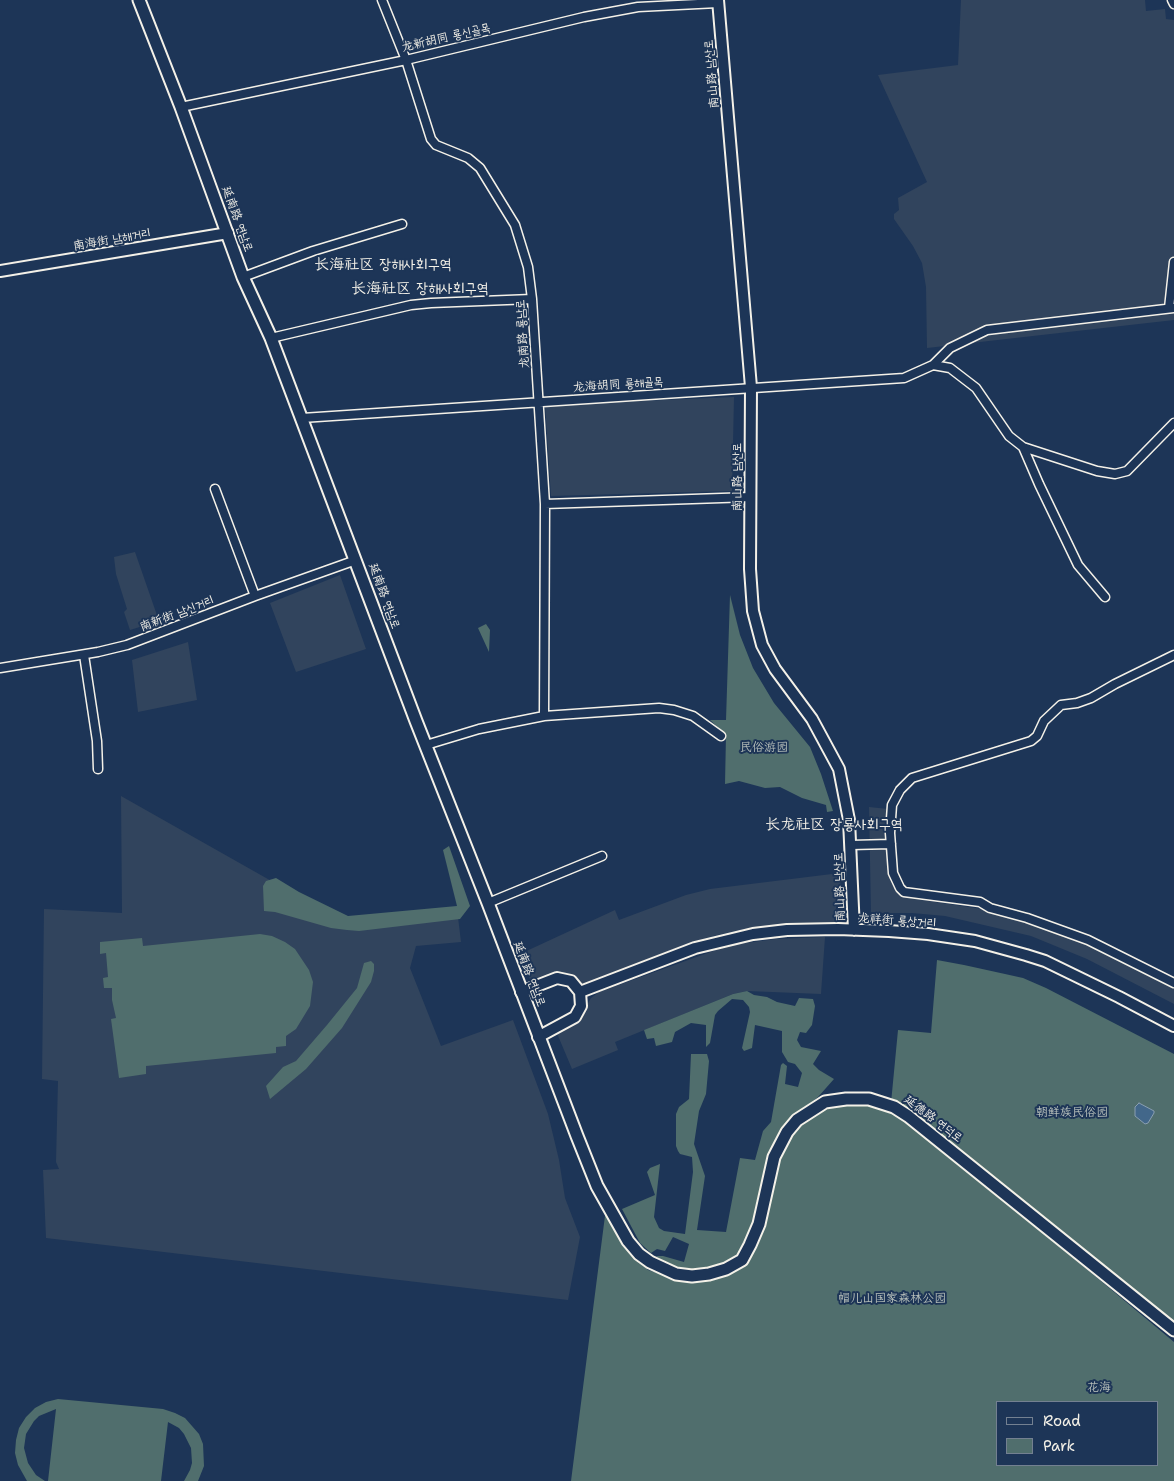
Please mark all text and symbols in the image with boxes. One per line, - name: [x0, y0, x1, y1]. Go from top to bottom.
- street label: 龙新胡同 룡신골목: [400, 21, 492, 55]
- street label: 南山路 남산로: [702, 39, 722, 109]
- street label: 延南路 연남로: [218, 184, 256, 254]
- street label: 南海街 남해거리: [72, 226, 152, 254]
- district label: 长海社区 장해사회구역: [314, 256, 452, 274]
- district label: 长海社区 장해사회구역: [351, 280, 489, 298]
- street label: 龙南路 룡남로: [513, 299, 533, 369]
- street label: 龙海胡同 룡해골목: [572, 375, 664, 395]
- street label: 南山路 남산로: [731, 442, 745, 512]
- street label: 延南路 연남로: [365, 561, 403, 631]
- street label: 南新街 남신거리: [138, 593, 216, 635]
- park label: 民俗游园: [740, 741, 788, 755]
- district label: 长龙社区 장룡사회구역: [765, 816, 903, 834]
- street label: 南山路 남산로: [832, 852, 848, 922]
- street label: 龙祥街 룡상거리: [857, 911, 937, 931]
- street label: 延南路 연남로: [510, 939, 548, 1009]
- street label: 延德路 연덕로: [901, 1092, 965, 1146]
- park label: 朝鲜族民俗园: [1036, 1106, 1108, 1120]
- park label: 帽儿山国家森林公园: [838, 1292, 946, 1306]
- park label: 花海: [1087, 1381, 1111, 1395]
- legend: [996, 1401, 1159, 1466]
- text: Road: [1043, 1411, 1081, 1431]
- text: Park: [1043, 1436, 1075, 1456]

